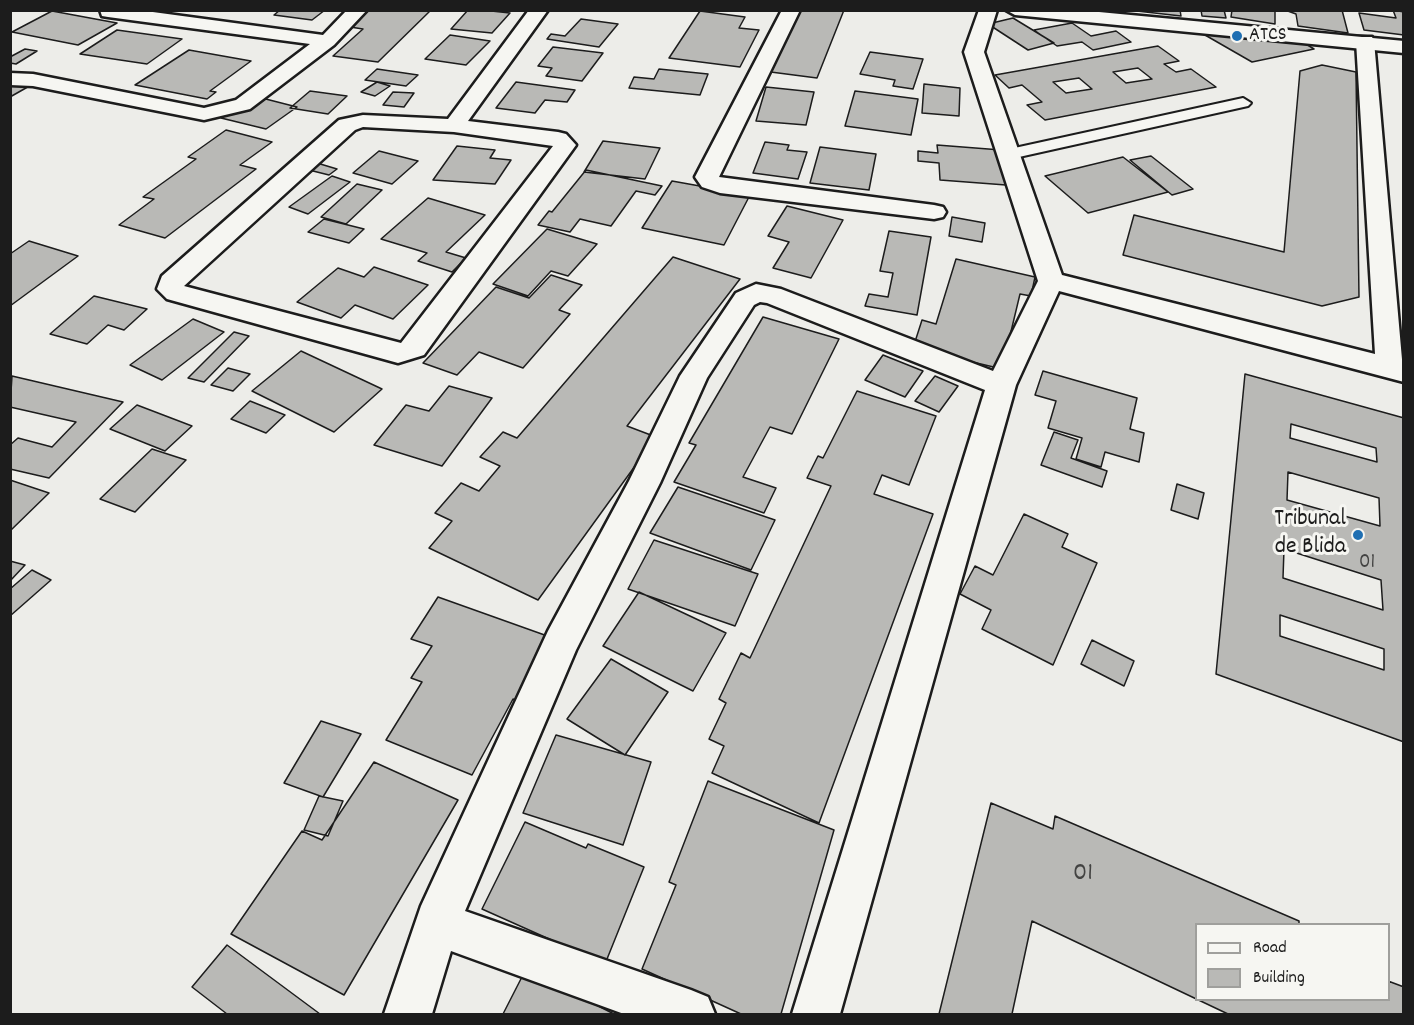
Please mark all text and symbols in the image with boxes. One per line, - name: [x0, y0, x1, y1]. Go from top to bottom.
- place label: ATCS: [1249, 24, 1287, 48]
- marker: ATCS: [1230, 29, 1244, 43]
- place label: Tribunal de Blida: [1274, 507, 1346, 563]
- marker: Tribunal de Blida: [1351, 528, 1365, 542]
- house number: 01: [1359, 551, 1375, 577]
- house number: 01: [1073, 859, 1093, 891]
- legend: [1195, 923, 1390, 1001]
- text: Road: [1253, 936, 1287, 961]
- text: Building: [1253, 966, 1305, 991]

